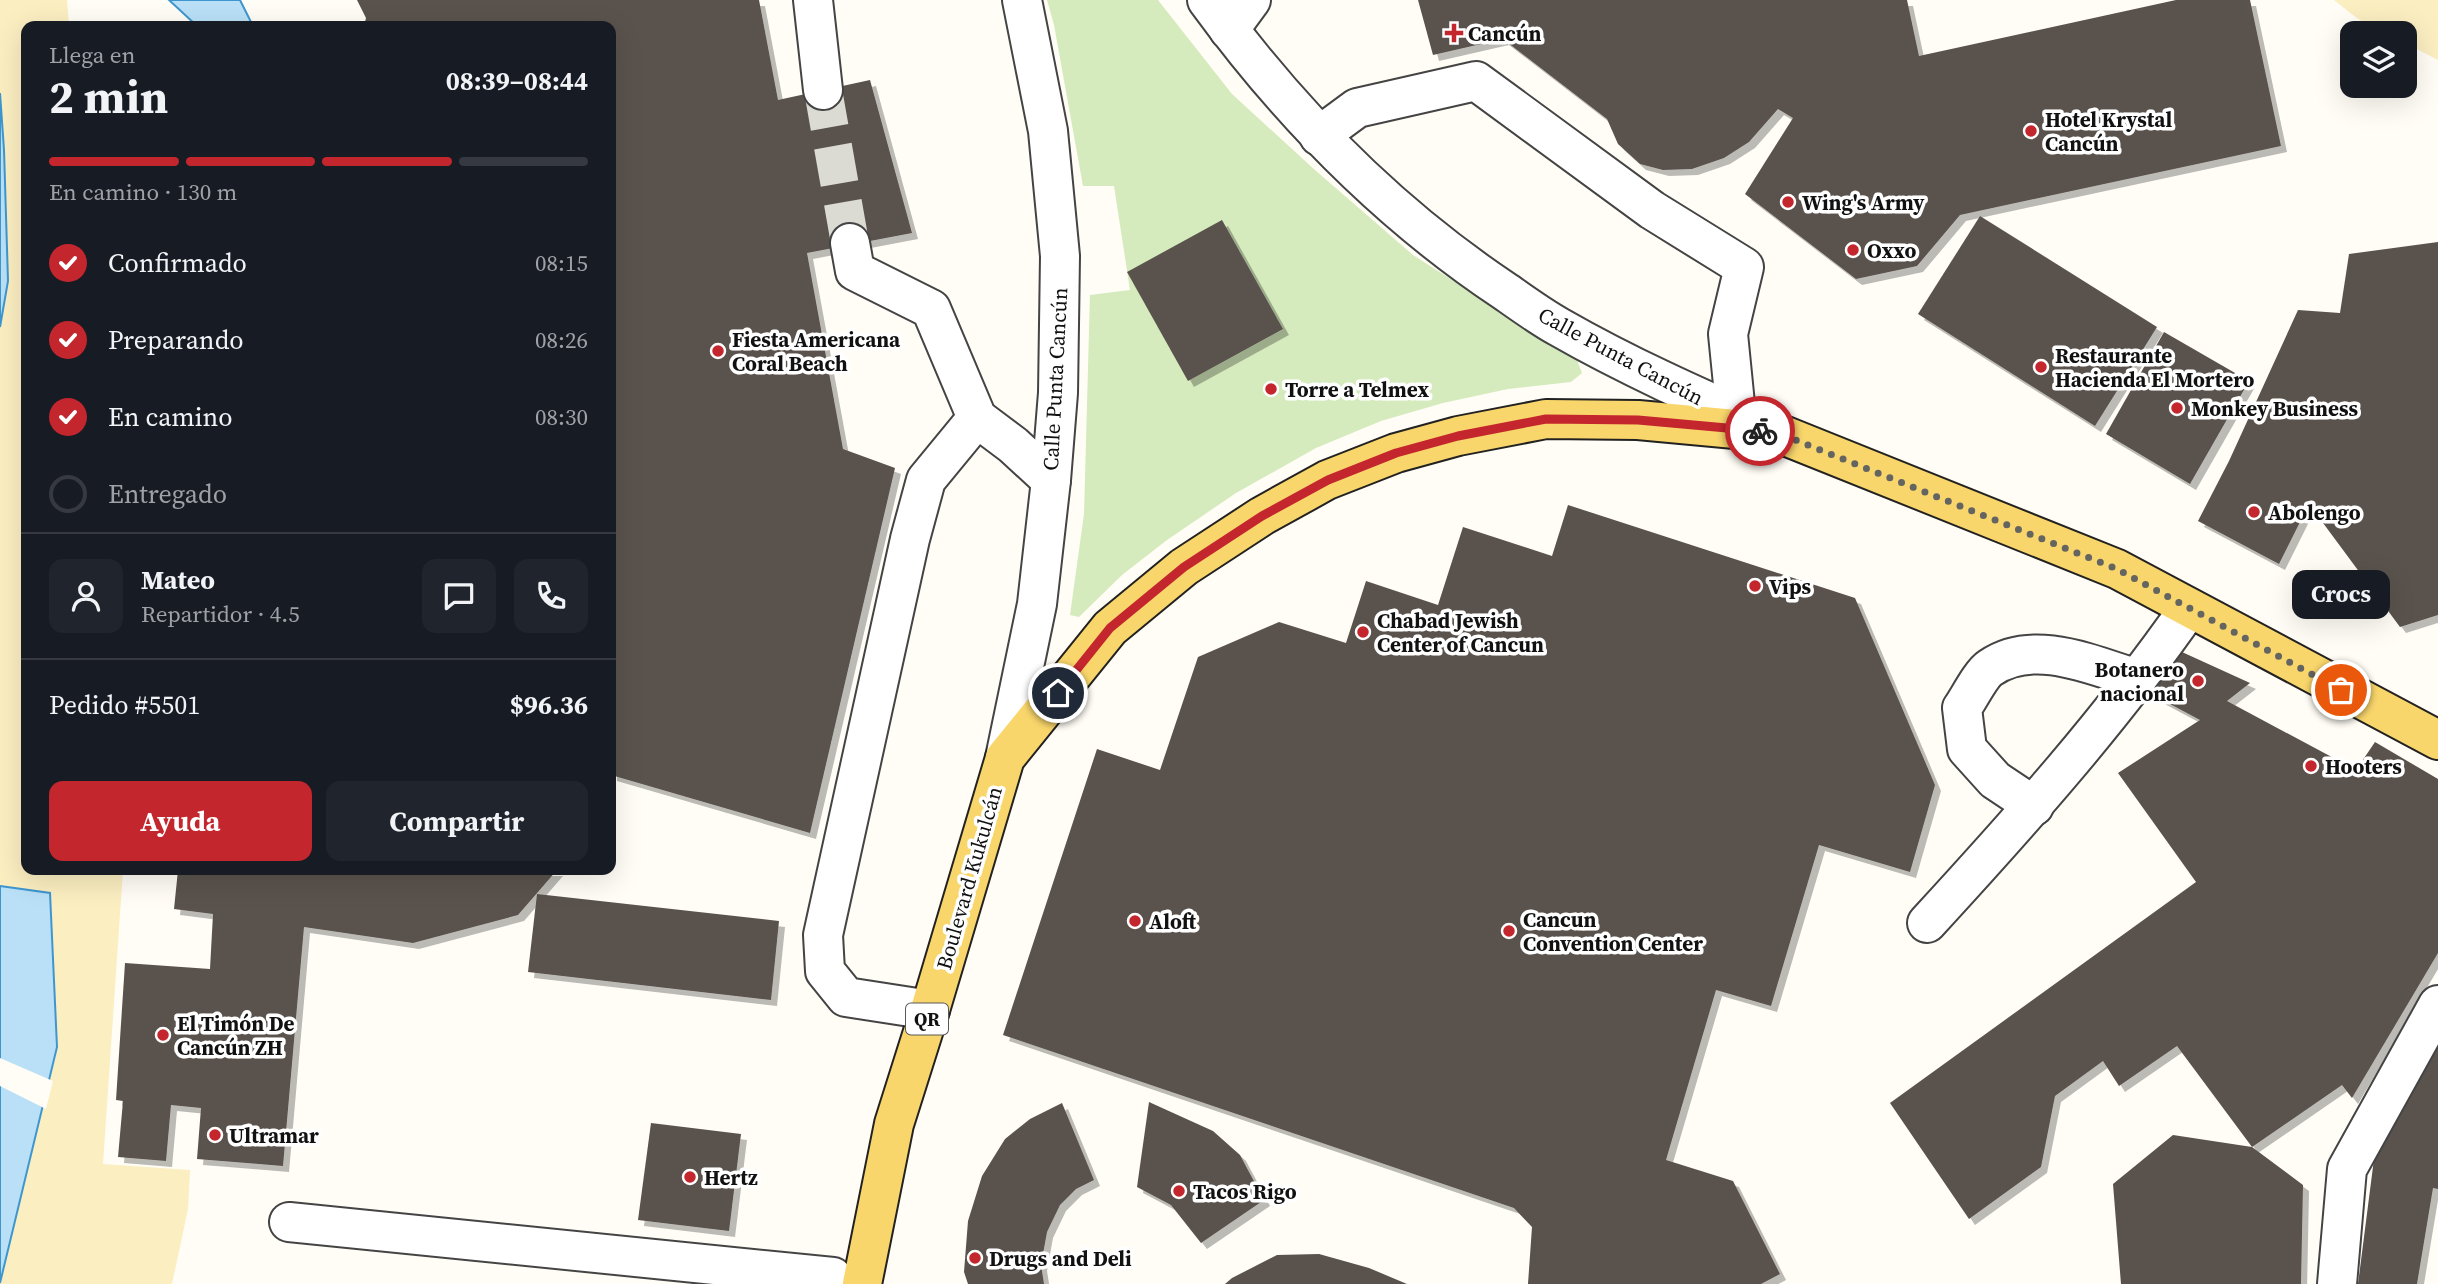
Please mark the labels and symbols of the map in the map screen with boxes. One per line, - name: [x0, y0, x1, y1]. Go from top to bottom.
- place label: Cancún: [1468, 19, 1541, 48]
- marker: Cancún: [1446, 25, 1462, 41]
- place label: Hotel Krystal Cancún: [2045, 105, 2172, 158]
- marker: Hotel Krystal Cancún: [2023, 123, 2039, 139]
- place label: Wing's Army: [1802, 188, 1925, 217]
- marker: Wing's Army: [1780, 194, 1796, 210]
- place label: Oxxo: [1867, 236, 1917, 265]
- marker: Oxxo: [1845, 242, 1861, 258]
- street label: Calle Punta Cancún: [1036, 286, 1074, 471]
- street label: Calle Punta Cancún: [1533, 300, 1709, 412]
- place label: Fiesta Americana Coral Beach: [732, 325, 901, 378]
- place label: Restaurante Hacienda El Mortero: [2055, 341, 2255, 394]
- marker: Fiesta Americana Coral Beach: [710, 343, 726, 359]
- marker: Restaurante Hacienda El Mortero: [2033, 359, 2049, 375]
- place label: Torre a Telmex: [1285, 375, 1430, 404]
- marker: Torre a Telmex: [1263, 381, 1279, 397]
- place label: Monkey Business: [2191, 394, 2358, 423]
- courier: [1725, 396, 1795, 466]
- marker: Monkey Business: [2169, 400, 2185, 416]
- place label: Abolengo: [2268, 498, 2361, 527]
- marker: Abolengo: [2246, 504, 2262, 520]
- callout: Crocs: [2292, 571, 2390, 620]
- place label: Vips: [1769, 572, 1812, 601]
- marker: Vips: [1747, 578, 1763, 594]
- place label: Chabad Jewish Center of Cancun: [1377, 606, 1544, 659]
- marker: Chabad Jewish Center of Cancun: [1355, 624, 1371, 640]
- place label: Botanero nacional: [2095, 655, 2184, 708]
- pin: [2311, 660, 2371, 720]
- pin: [1028, 663, 1088, 723]
- marker: Botanero nacional: [2190, 673, 2206, 689]
- place label: Hooters: [2325, 752, 2402, 781]
- marker: Hooters: [2303, 758, 2319, 774]
- street label: Boulevard Kukulcán: [929, 783, 1009, 973]
- place label: Cancun Convention Center: [1523, 905, 1703, 958]
- place label: Aloft: [1149, 907, 1197, 936]
- marker: Aloft: [1127, 913, 1143, 929]
- marker: Cancun Convention Center: [1501, 923, 1517, 939]
- road number: QR: [906, 1004, 948, 1035]
- place label: El Timón De Cancún ZH: [177, 1009, 294, 1062]
- marker: El Timón De Cancún ZH: [155, 1027, 171, 1043]
- place label: Ultramar: [229, 1121, 319, 1150]
- marker: Ultramar: [207, 1127, 223, 1143]
- place label: Hertz: [704, 1163, 758, 1192]
- marker: Hertz: [682, 1169, 698, 1185]
- place label: Tacos Rigo: [1193, 1177, 1297, 1206]
- marker: Tacos Rigo: [1171, 1183, 1187, 1199]
- place label: Drugs and Deli: [989, 1244, 1132, 1273]
- marker: Drugs and Deli: [967, 1250, 983, 1266]

